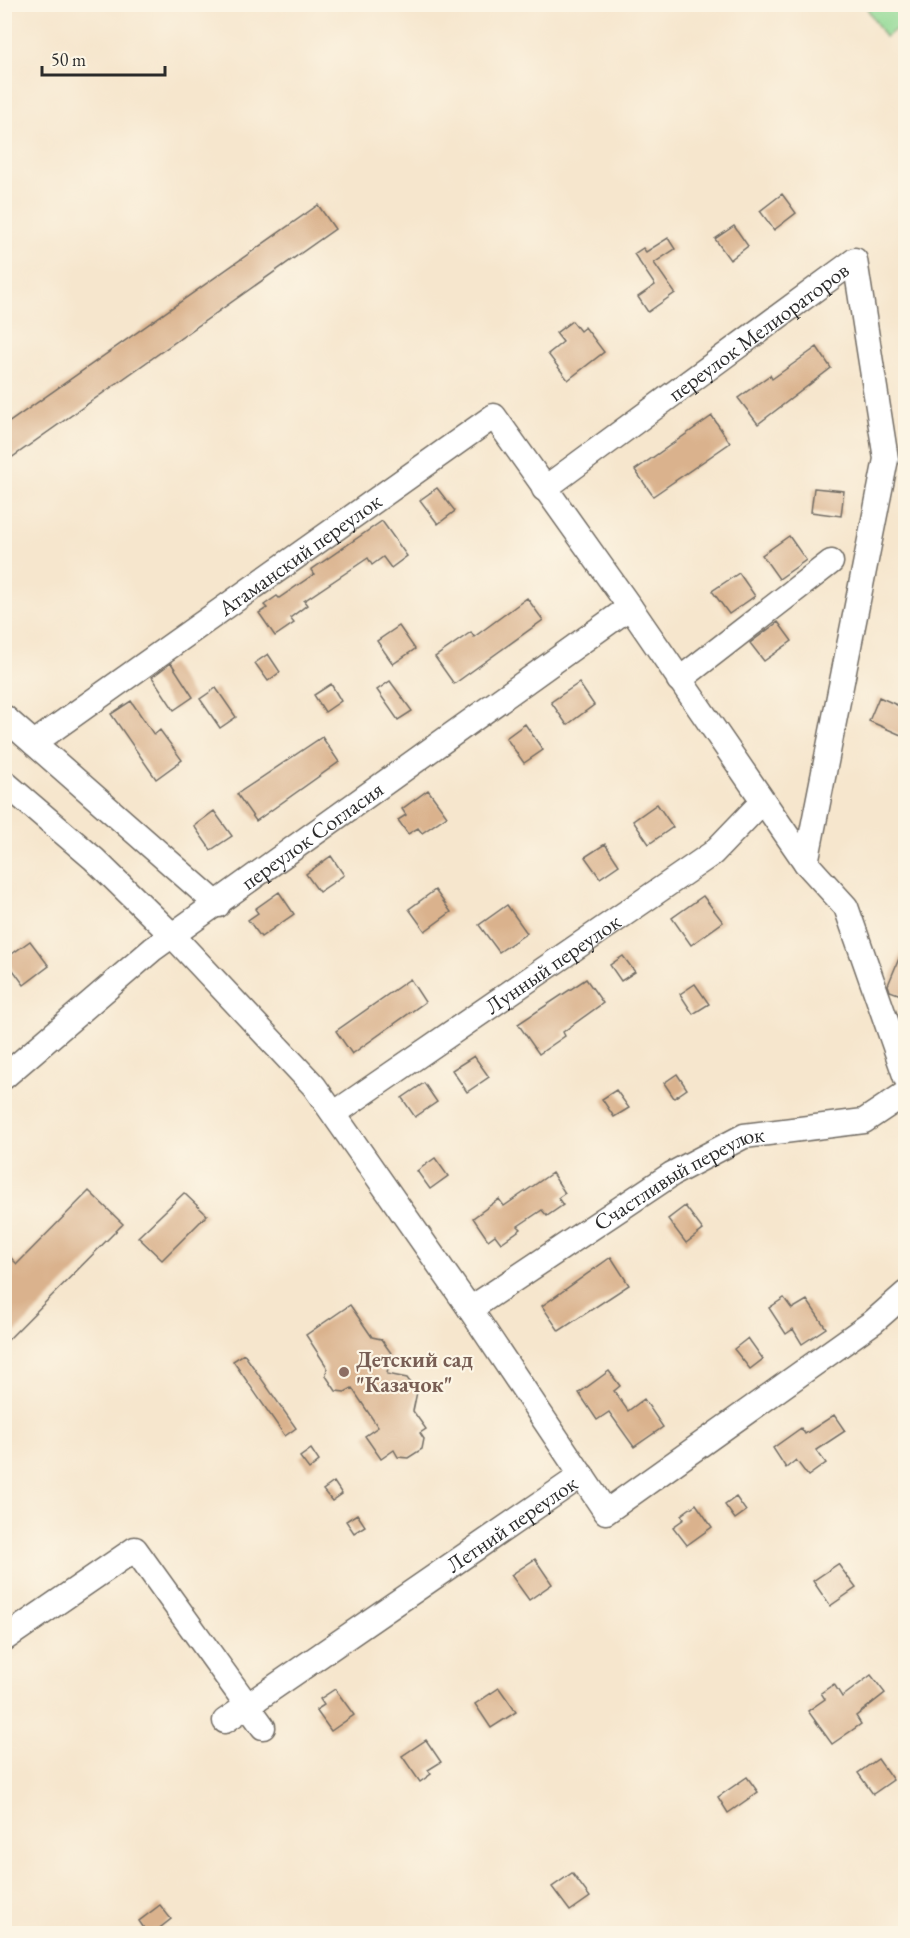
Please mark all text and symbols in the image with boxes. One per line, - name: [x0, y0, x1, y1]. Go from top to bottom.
- scale bar: [42, 39, 165, 77]
- text: 50 m: [51, 48, 86, 71]
- street label: переулок Мелиораторов: [662, 255, 855, 408]
- street label: Атаманский переулок: [212, 486, 388, 623]
- street label: переулок Согласия: [235, 774, 389, 896]
- street label: Лунный переулок: [479, 907, 627, 1021]
- street label: Счастливый переулок: [588, 1120, 767, 1237]
- place label: Детский сад "Казачок": [356, 1345, 473, 1399]
- marker: Детский сад "Казачок": [337, 1365, 351, 1379]
- street label: Летний переулок: [441, 1468, 584, 1579]

